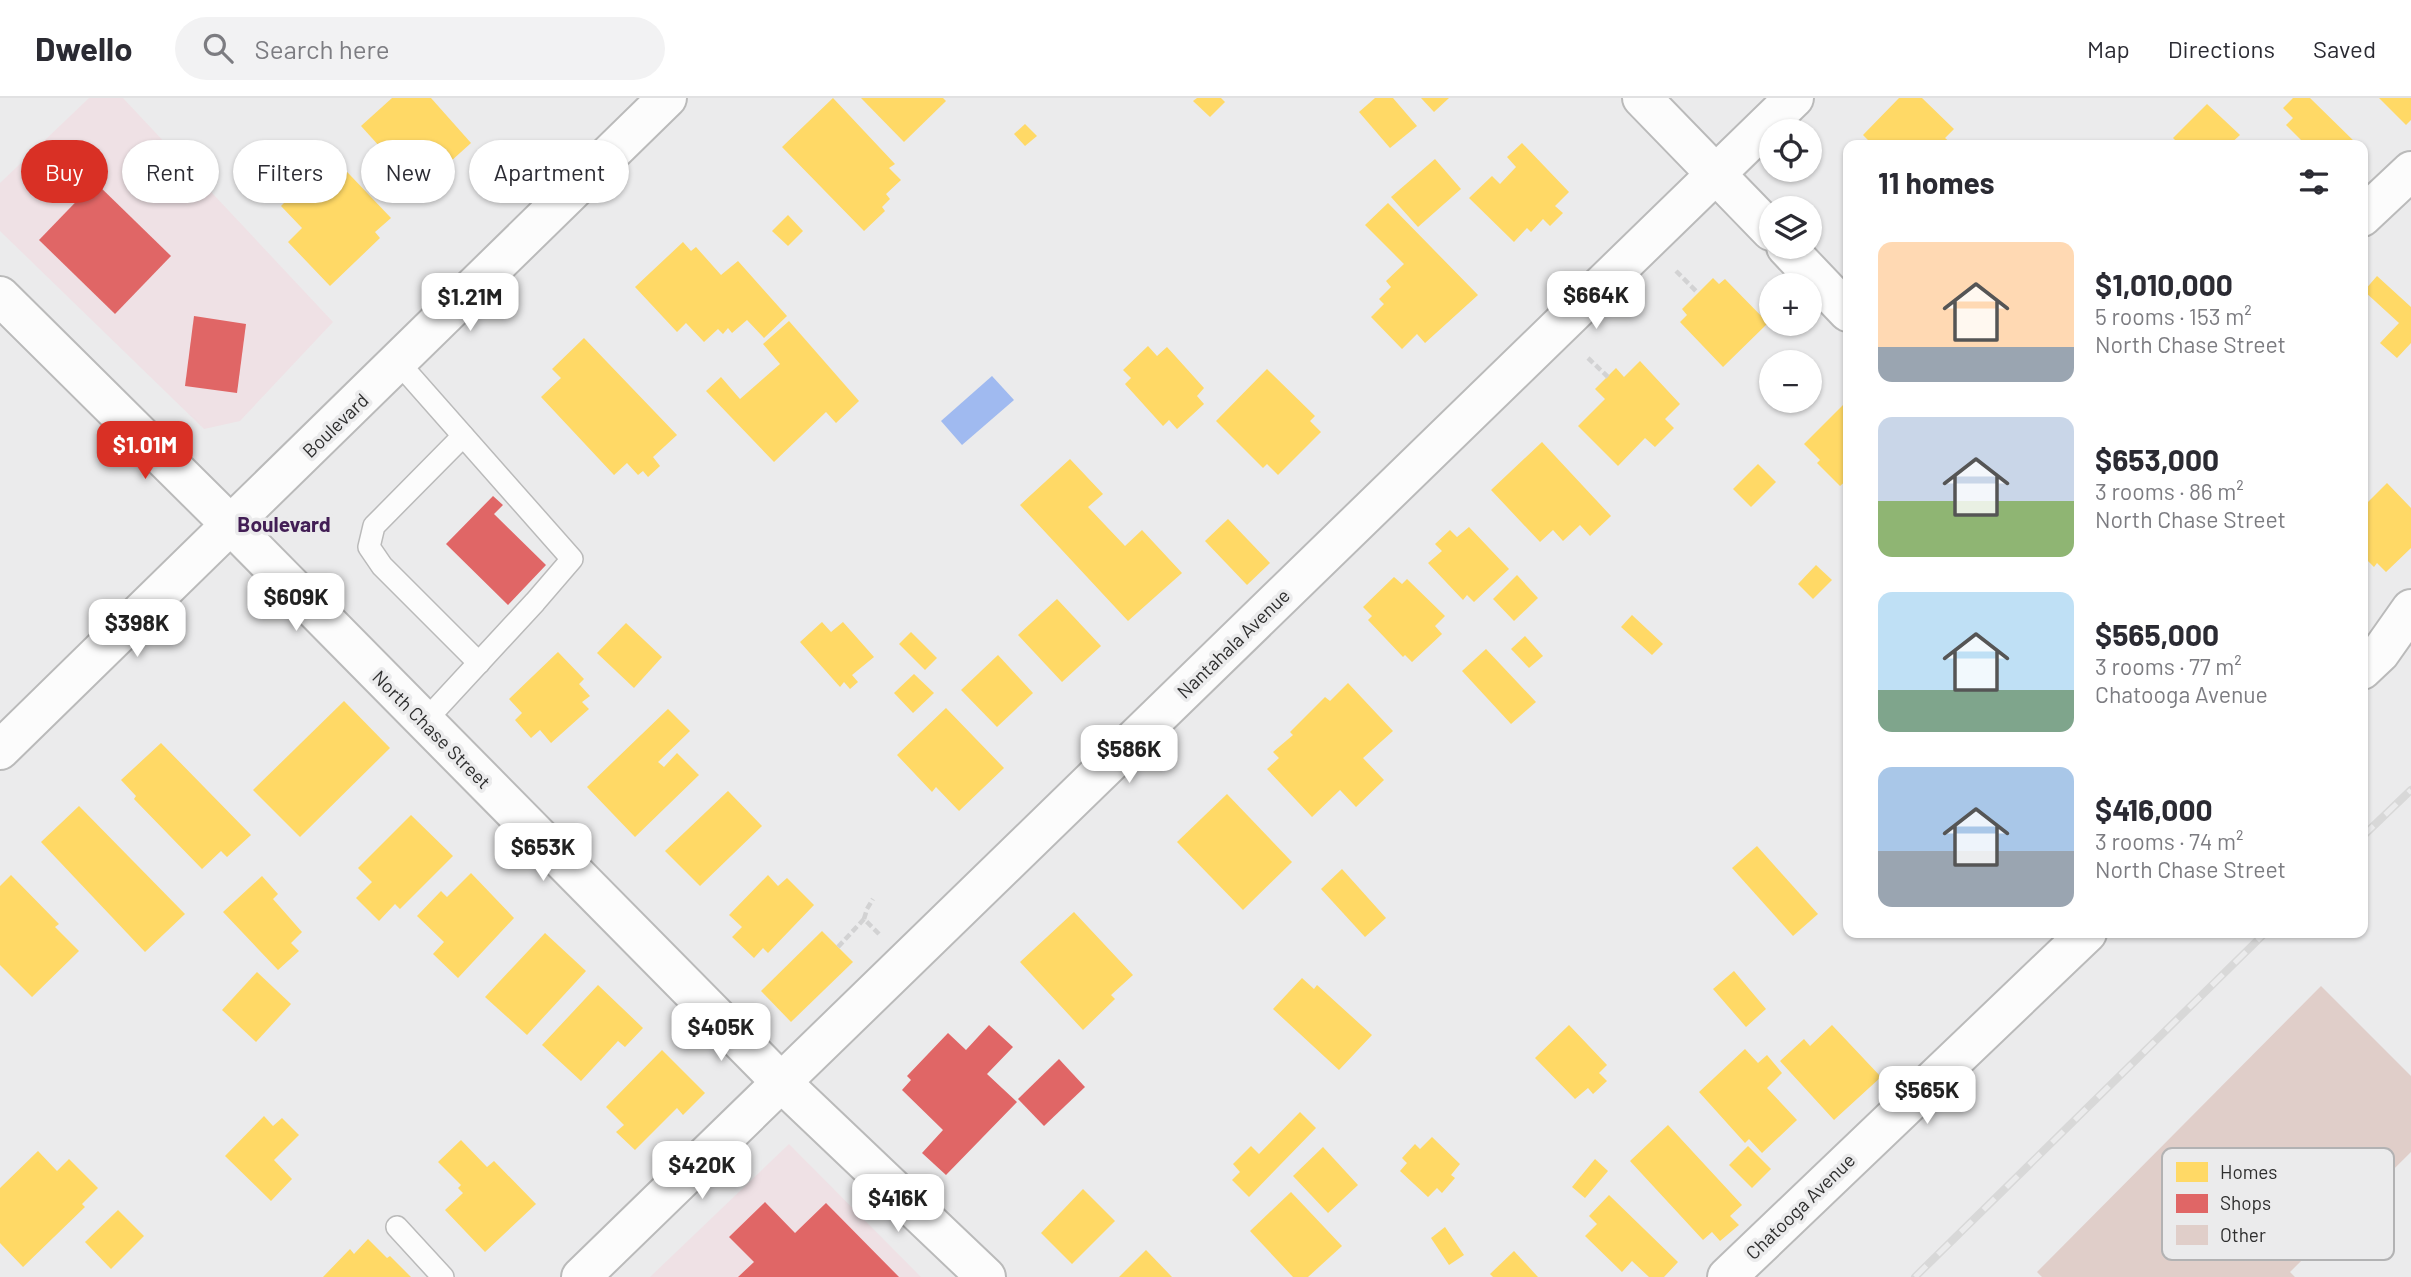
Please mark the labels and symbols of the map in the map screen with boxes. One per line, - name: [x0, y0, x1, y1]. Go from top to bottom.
- pin: $664K: [1547, 272, 1645, 331]
- pin: $1.21M: [413, 274, 527, 333]
- street label: Boulevard: [297, 388, 373, 462]
- pin: $1.01M: [88, 422, 202, 481]
- district label: Boulevard: [237, 511, 331, 536]
- pin: $609K: [247, 574, 345, 633]
- street label: Nantahala Avenue: [1172, 583, 1294, 703]
- pin: $398K: [88, 600, 186, 659]
- street label: North Chase Street: [368, 665, 496, 793]
- pin: $586K: [1080, 726, 1178, 785]
- pin: $653K: [494, 824, 592, 883]
- pin: $405K: [672, 1004, 770, 1063]
- pin: $565K: [1878, 1066, 1976, 1126]
- pin: $420K: [653, 1142, 751, 1201]
- street label: Chatooga Avenue: [1741, 1148, 1859, 1264]
- legend: [2162, 1148, 2394, 1260]
- text: Homes: [2220, 1160, 2277, 1183]
- pin: $416K: [849, 1174, 947, 1234]
- text: Shops: [2220, 1191, 2271, 1214]
- text: Other: [2220, 1223, 2266, 1246]

